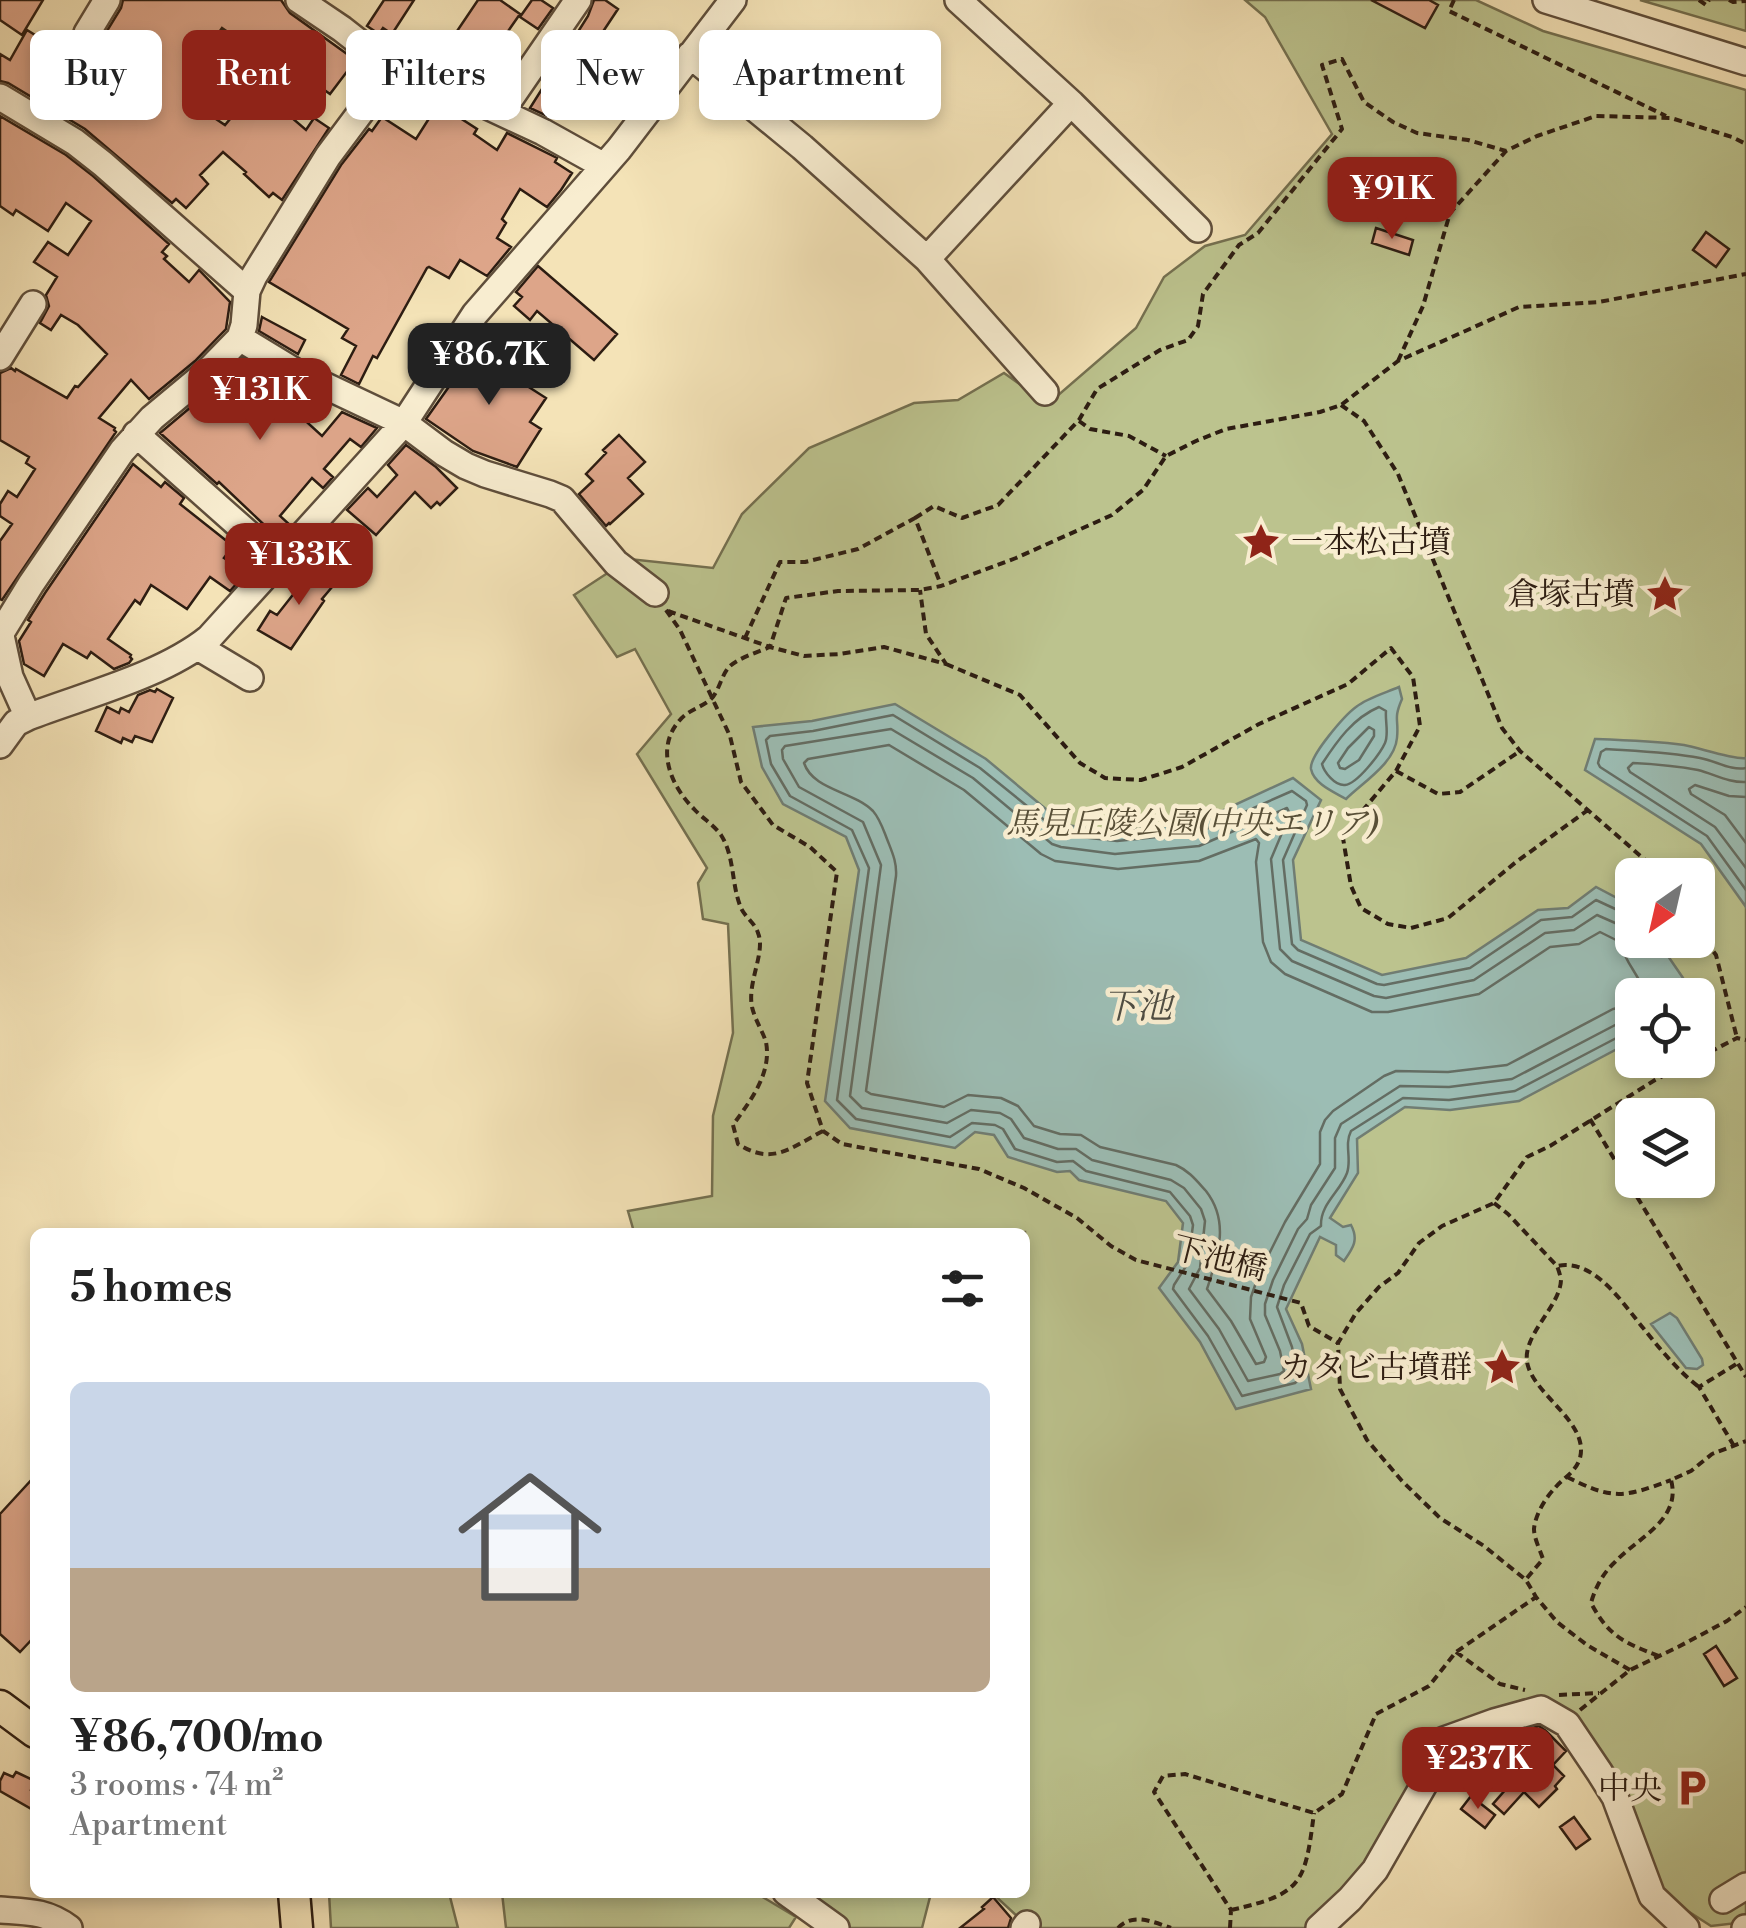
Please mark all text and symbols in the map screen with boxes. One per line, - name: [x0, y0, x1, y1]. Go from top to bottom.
- chip: Buy: [30, 30, 162, 120]
- chip: Rent: [182, 30, 326, 120]
- chip: Filters: [346, 30, 521, 120]
- chip: New: [541, 30, 679, 120]
- chip: Apartment: [699, 30, 941, 120]
- pin: ¥91K: [1333, 157, 1451, 242]
- text: ¥91K: [1350, 169, 1434, 209]
- pin: ¥86.7K: [408, 323, 570, 408]
- text: ¥86.7K: [430, 335, 548, 375]
- pin: ¥131K: [190, 358, 330, 443]
- text: ¥131K: [210, 370, 310, 410]
- place icon: 一本松古墳: [1240, 521, 1282, 563]
- pin: ¥133K: [229, 523, 369, 608]
- place label: 一本松古墳: [1291, 523, 1451, 563]
- text: ¥133K: [247, 535, 351, 575]
- place icon: 倉塚古墳: [1644, 573, 1686, 615]
- place label: 倉塚古墳: [1507, 575, 1635, 615]
- park label: 馬見丘陵公園(中央エリア): [1006, 804, 1379, 844]
- north arrow: [1615, 858, 1715, 958]
- map controls: [1615, 858, 1715, 1198]
- button: locate: [1615, 978, 1715, 1078]
- water label: 下池: [1102, 986, 1176, 1029]
- button: layers: [1615, 1098, 1715, 1198]
- street label: 下池橋: [1168, 1228, 1271, 1290]
- icon: filters: [935, 1261, 990, 1316]
- text: 5 homes: [70, 1262, 232, 1315]
- place icon: カタビ古墳群: [1481, 1346, 1523, 1388]
- place label: カタビ古墳群: [1280, 1348, 1472, 1388]
- icon: home: [440, 1447, 620, 1627]
- text: ¥86,700/mo: [70, 1712, 324, 1765]
- pin: ¥237K: [1408, 1727, 1548, 1812]
- text: ¥237K: [1424, 1739, 1532, 1779]
- text: 3 rooms · 74 m²: [70, 1765, 283, 1805]
- parking icon: 中央: [1671, 1767, 1713, 1809]
- place label: 中央: [1598, 1769, 1662, 1809]
- text: Apartment: [70, 1805, 227, 1845]

